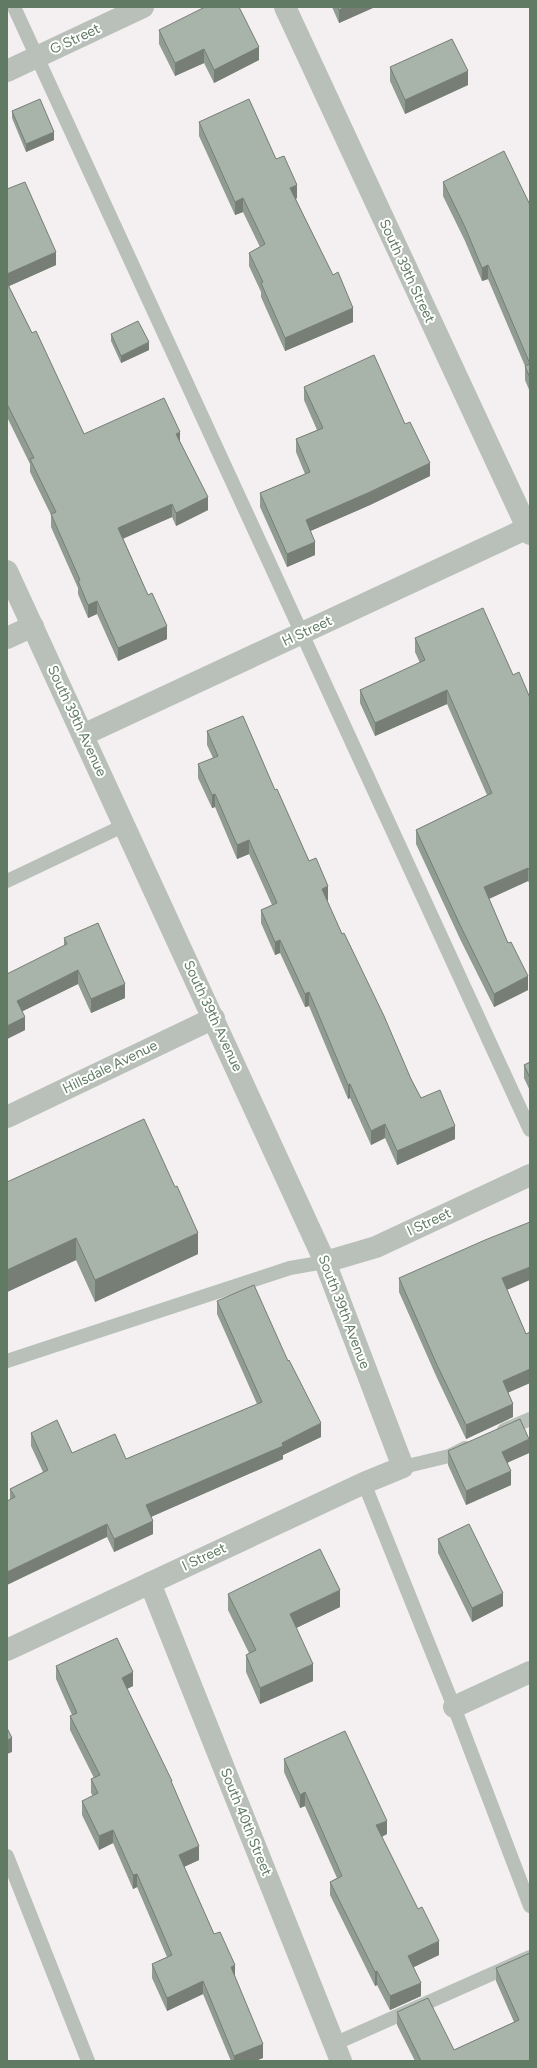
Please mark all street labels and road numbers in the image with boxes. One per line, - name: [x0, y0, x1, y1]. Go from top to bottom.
- street label: G Street: [47, 20, 103, 58]
- street label: South 39th Street: [376, 216, 438, 326]
- street label: H Street: [279, 612, 335, 650]
- street label: South 39th Avenue: [44, 663, 110, 780]
- street label: South 39th Avenue: [180, 958, 246, 1075]
- street label: Hillsdale Avenue: [60, 1037, 160, 1097]
- street label: I Street: [404, 1204, 454, 1240]
- street label: South 39th Avenue: [314, 1253, 374, 1372]
- street label: I Street: [179, 1539, 229, 1575]
- street label: South 40th Street: [217, 1766, 275, 1878]

